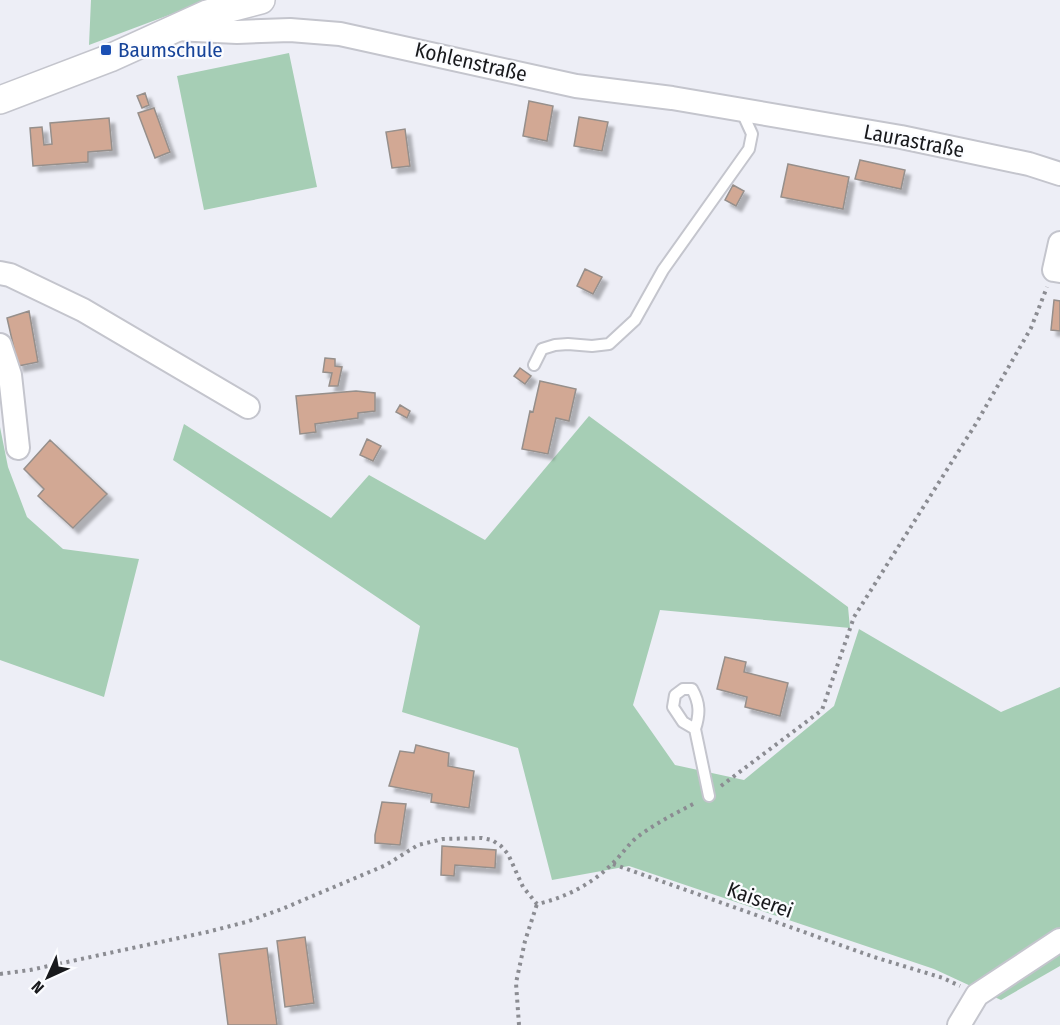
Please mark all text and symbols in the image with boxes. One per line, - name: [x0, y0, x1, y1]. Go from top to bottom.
- street label: Kohlenstraße: [412, 36, 530, 88]
- place label: Baumschule: [118, 37, 223, 63]
- marker: Baumschule: [99, 43, 113, 57]
- street label: Laurastraße: [862, 119, 966, 163]
- street label: Kaiserei: [723, 876, 797, 924]
- north arrow: [18, 947, 78, 1007]
- text: N: [28, 977, 48, 997]

